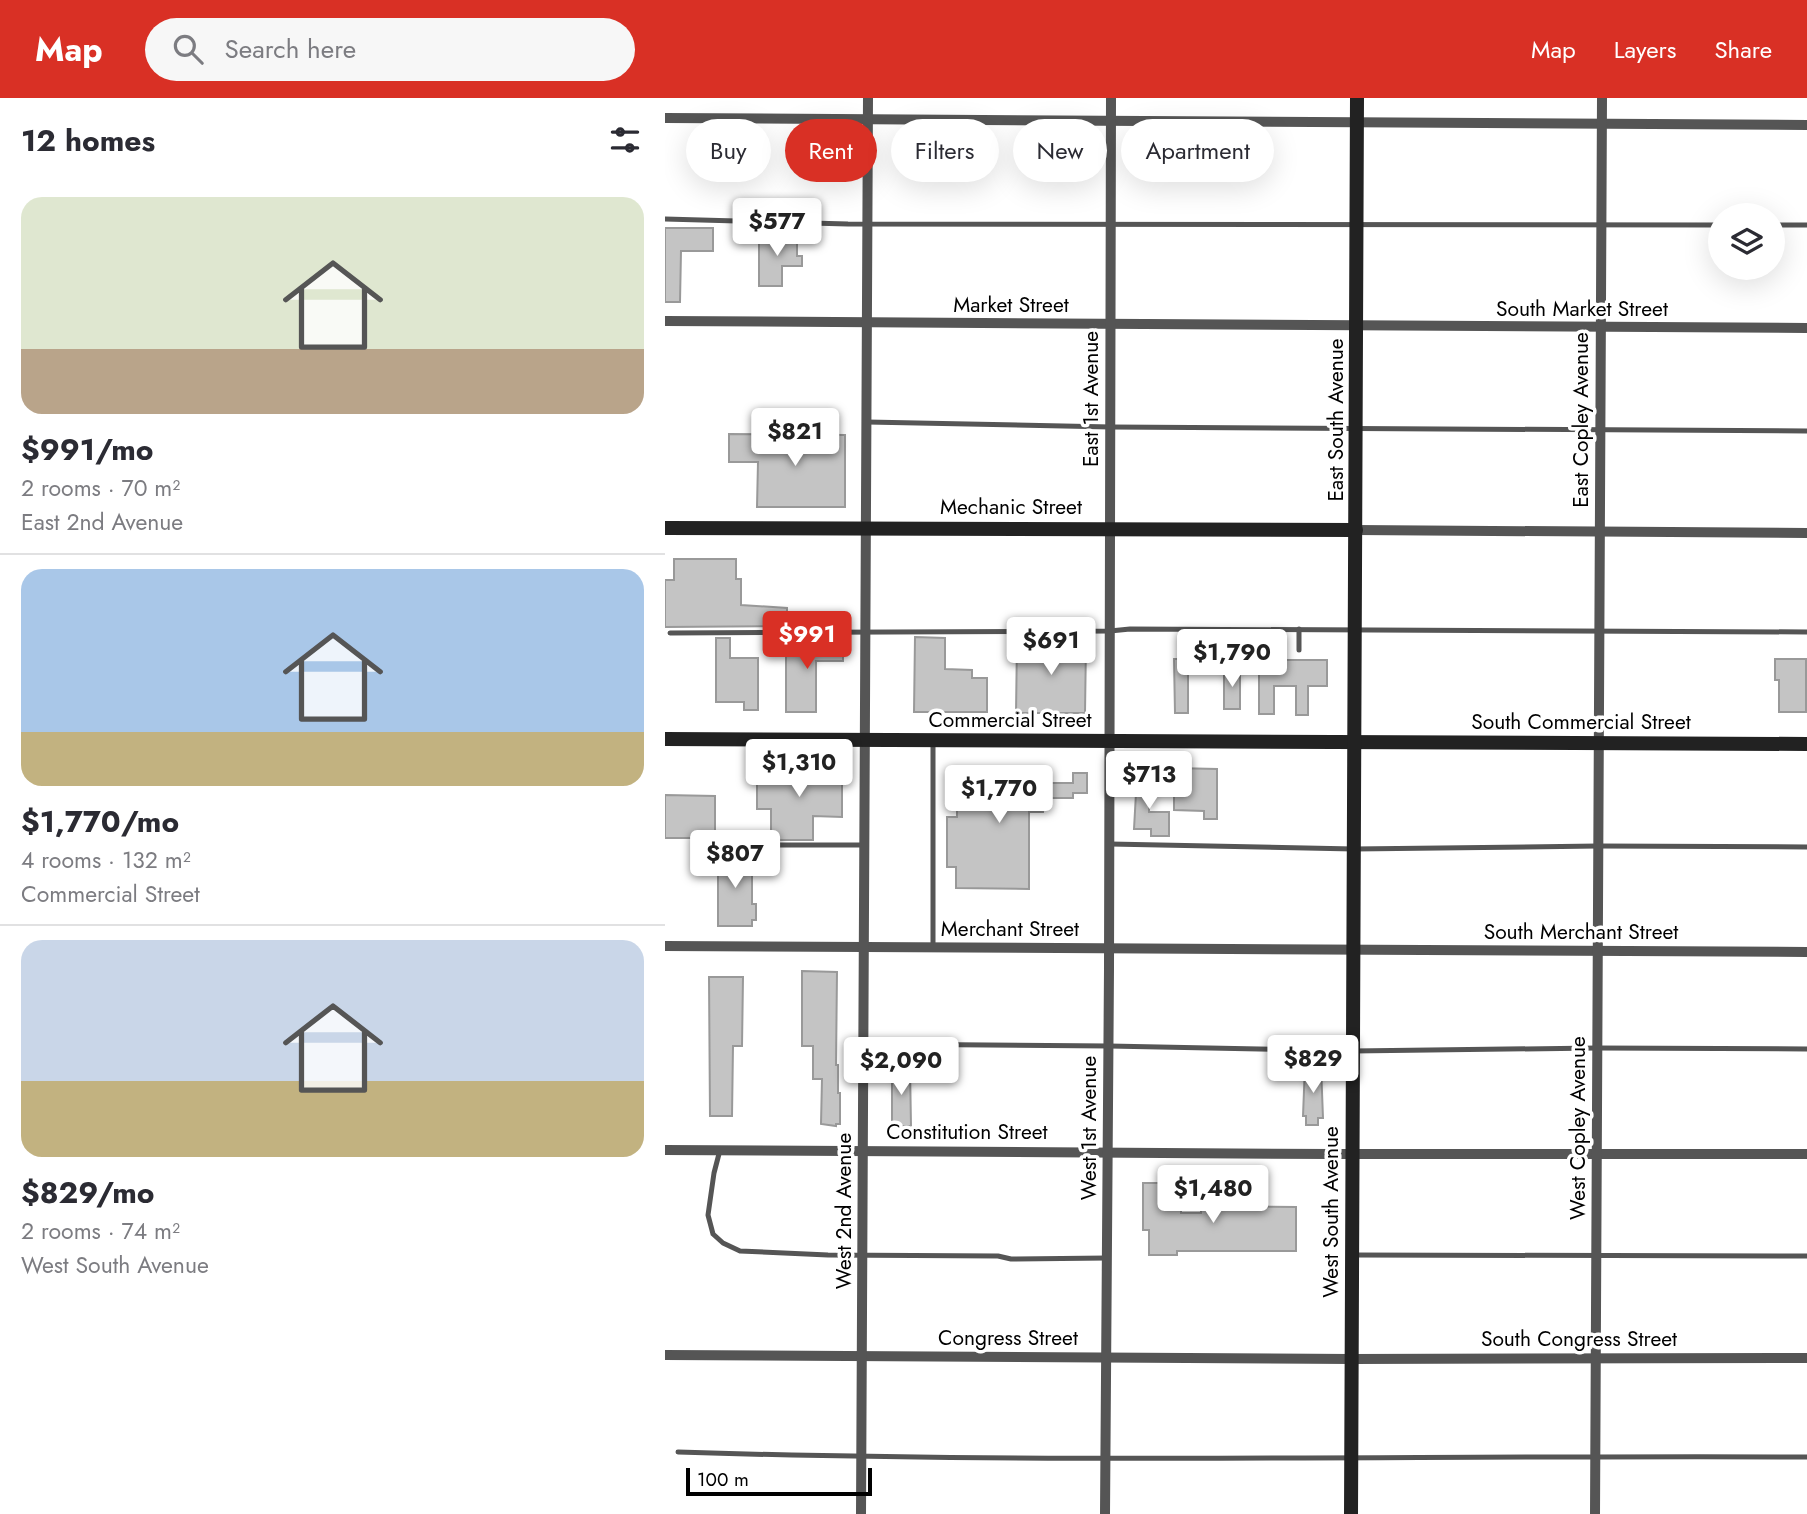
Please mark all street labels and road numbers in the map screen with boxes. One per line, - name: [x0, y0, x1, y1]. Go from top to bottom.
- street label: Market Street: [953, 290, 1069, 320]
- street label: South Market Street: [1496, 294, 1668, 324]
- street label: East 1st Avenue: [1076, 331, 1106, 467]
- street label: East Copley Avenue: [1566, 332, 1596, 508]
- street label: East South Avenue: [1321, 338, 1351, 502]
- street label: Mechanic Street: [940, 492, 1082, 522]
- street label: Commercial Street: [928, 705, 1092, 735]
- street label: South Commercial Street: [1471, 707, 1691, 737]
- street label: Merchant Street: [941, 914, 1079, 944]
- street label: South Merchant Street: [1484, 917, 1678, 947]
- street label: West Copley Avenue: [1563, 1036, 1593, 1220]
- street label: West 1st Avenue: [1074, 1056, 1104, 1200]
- street label: Constitution Street: [886, 1117, 1048, 1147]
- street label: West South Avenue: [1316, 1126, 1346, 1298]
- street label: West 2nd Avenue: [829, 1133, 859, 1289]
- street label: Congress Street: [938, 1323, 1078, 1353]
- street label: South Congress Street: [1481, 1324, 1677, 1354]

